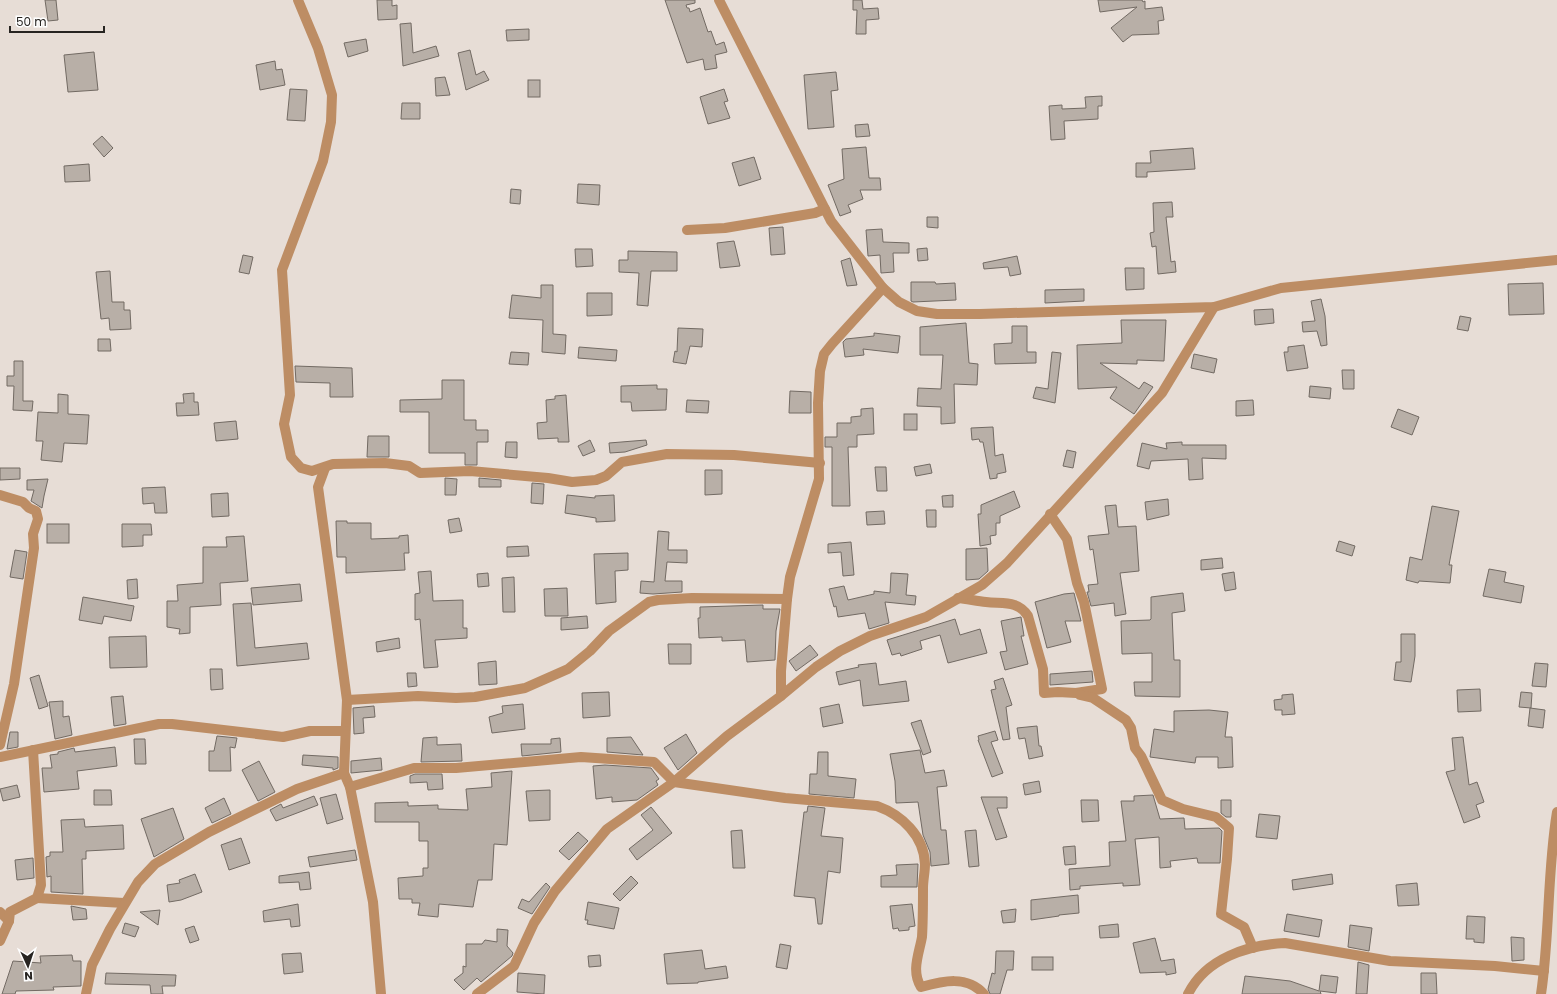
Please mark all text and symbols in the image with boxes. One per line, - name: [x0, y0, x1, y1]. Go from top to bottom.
- scale bar: [10, 8, 104, 34]
- text: 50 m: [16, 13, 47, 30]
- north arrow: [8, 946, 48, 986]
- text: N: [24, 968, 33, 984]

